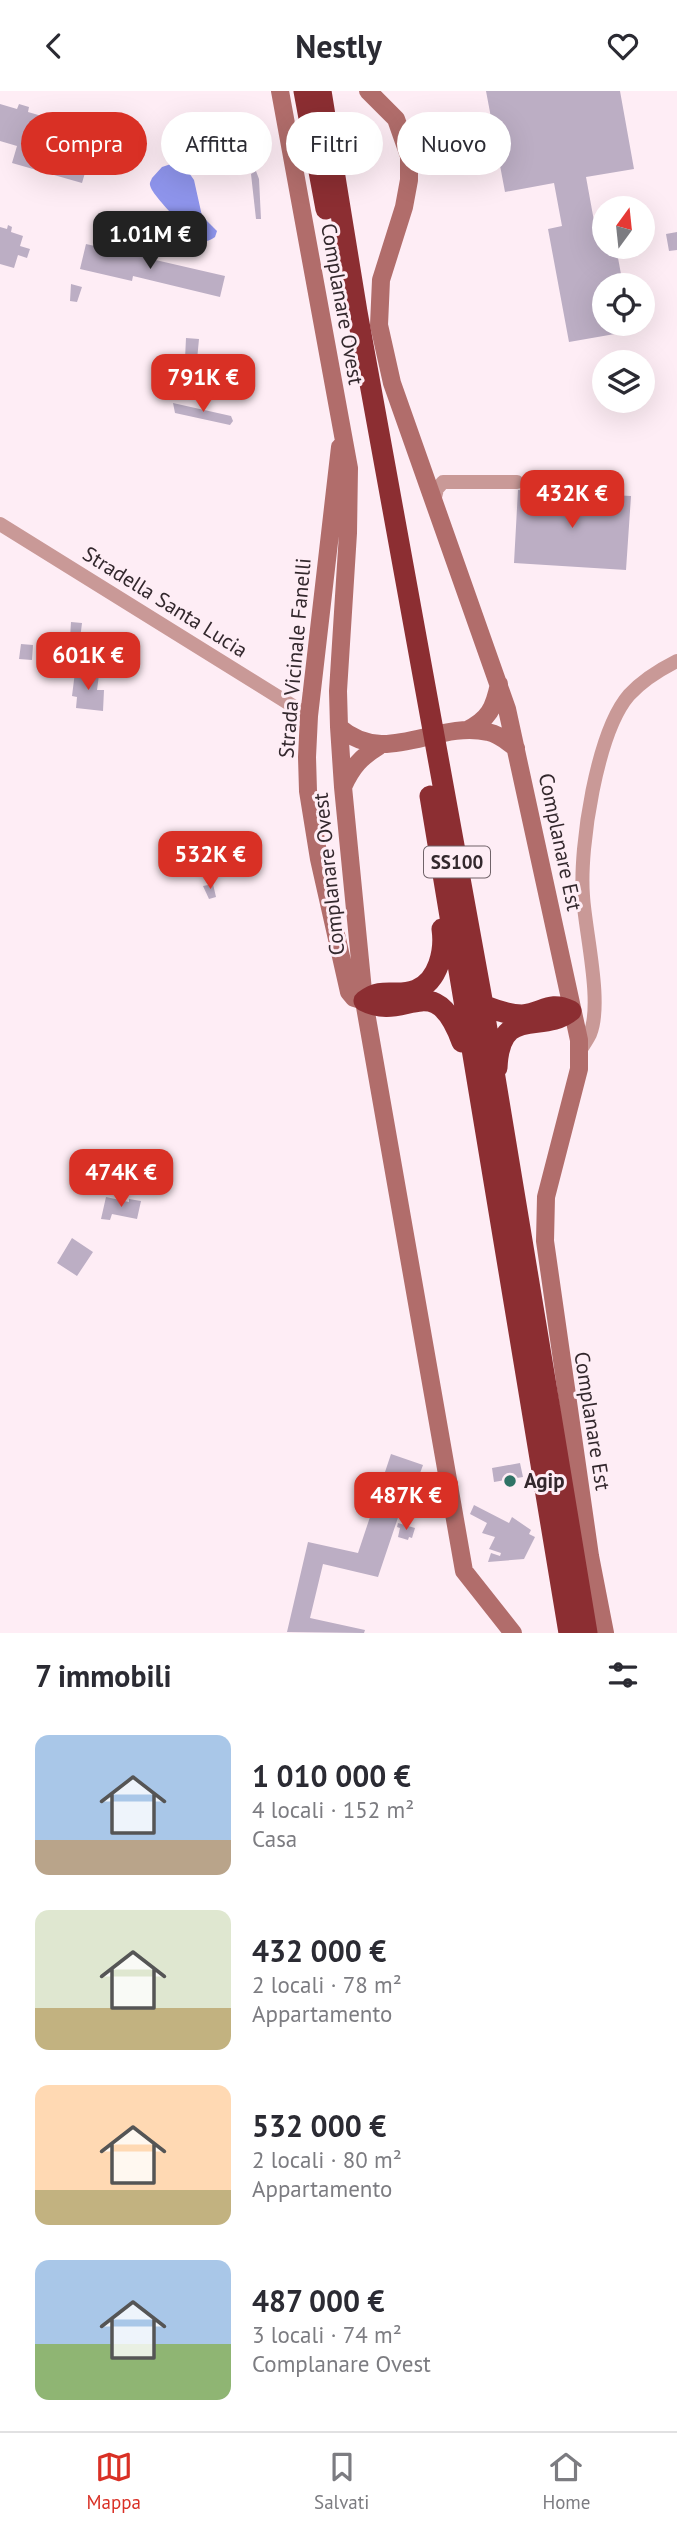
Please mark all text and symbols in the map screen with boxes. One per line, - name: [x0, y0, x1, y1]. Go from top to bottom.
- text: Nestly: [295, 25, 382, 67]
- icon: back: [35, 27, 73, 65]
- icon: heart: [604, 27, 642, 65]
- chip: Compra: [21, 112, 147, 175]
- chip: Affitta: [161, 112, 272, 175]
- chip: Filtri: [286, 112, 383, 175]
- chip: Nuovo: [397, 112, 511, 175]
- north arrow: [592, 196, 654, 259]
- map controls: [592, 196, 655, 413]
- pin: 1.01M €: [85, 211, 215, 271]
- text: 1.01M €: [109, 219, 191, 248]
- street label: Complanare Ovest: [315, 221, 370, 387]
- button: locate: [592, 273, 655, 336]
- button: layers: [592, 350, 655, 413]
- pin: 791K €: [146, 355, 260, 414]
- text: 791K €: [167, 362, 239, 391]
- pin: 432K €: [515, 471, 629, 530]
- text: 432K €: [536, 478, 608, 507]
- street label: Stradella Santa Lucia: [78, 540, 253, 663]
- street label: Strada Vicinale Fanelli: [272, 557, 317, 759]
- pin: 601K €: [31, 633, 145, 692]
- text: 601K €: [52, 640, 124, 669]
- street label: Complanare Est: [533, 771, 588, 913]
- street label: Complanare Ovest: [307, 791, 350, 957]
- pin: 532K €: [153, 831, 267, 891]
- text: 532K €: [174, 839, 246, 868]
- road number: SS100: [424, 847, 490, 877]
- pin: 474K €: [64, 1149, 178, 1209]
- text: 474K €: [85, 1157, 157, 1186]
- street label: Complanare Est: [568, 1350, 617, 1492]
- place label: Agip: [524, 1467, 565, 1494]
- pin: 487K €: [349, 1473, 463, 1532]
- marker: Agip: [502, 1473, 518, 1489]
- text: 487K €: [370, 1480, 442, 1509]
- text: 7 immobili: [35, 1656, 172, 1695]
- icon: filters: [604, 1656, 642, 1694]
- text: 1 010 000 €: [252, 1756, 411, 1795]
- icon: home: [91, 1763, 175, 1847]
- text: 4 locali · 152 m²: [252, 1795, 414, 1824]
- text: Casa: [252, 1824, 297, 1853]
- text: 432 000 €: [252, 1931, 386, 1970]
- icon: home: [91, 1938, 175, 2022]
- text: 2 locali · 78 m²: [252, 1970, 402, 1999]
- text: Appartamento: [252, 1999, 392, 2028]
- text: 532 000 €: [252, 2106, 386, 2145]
- icon: home: [91, 2113, 175, 2197]
- text: 2 locali · 80 m²: [252, 2145, 402, 2174]
- text: Appartamento: [252, 2174, 392, 2203]
- text: 487 000 €: [252, 2281, 385, 2320]
- icon: home: [91, 2288, 175, 2372]
- text: 3 locali · 74 m²: [252, 2320, 402, 2349]
- text: Complanare Ovest: [252, 2349, 431, 2378]
- tab: Mappa: [87, 2448, 141, 2514]
- tab: Salvati: [314, 2448, 369, 2514]
- tab: Home: [542, 2448, 590, 2514]

